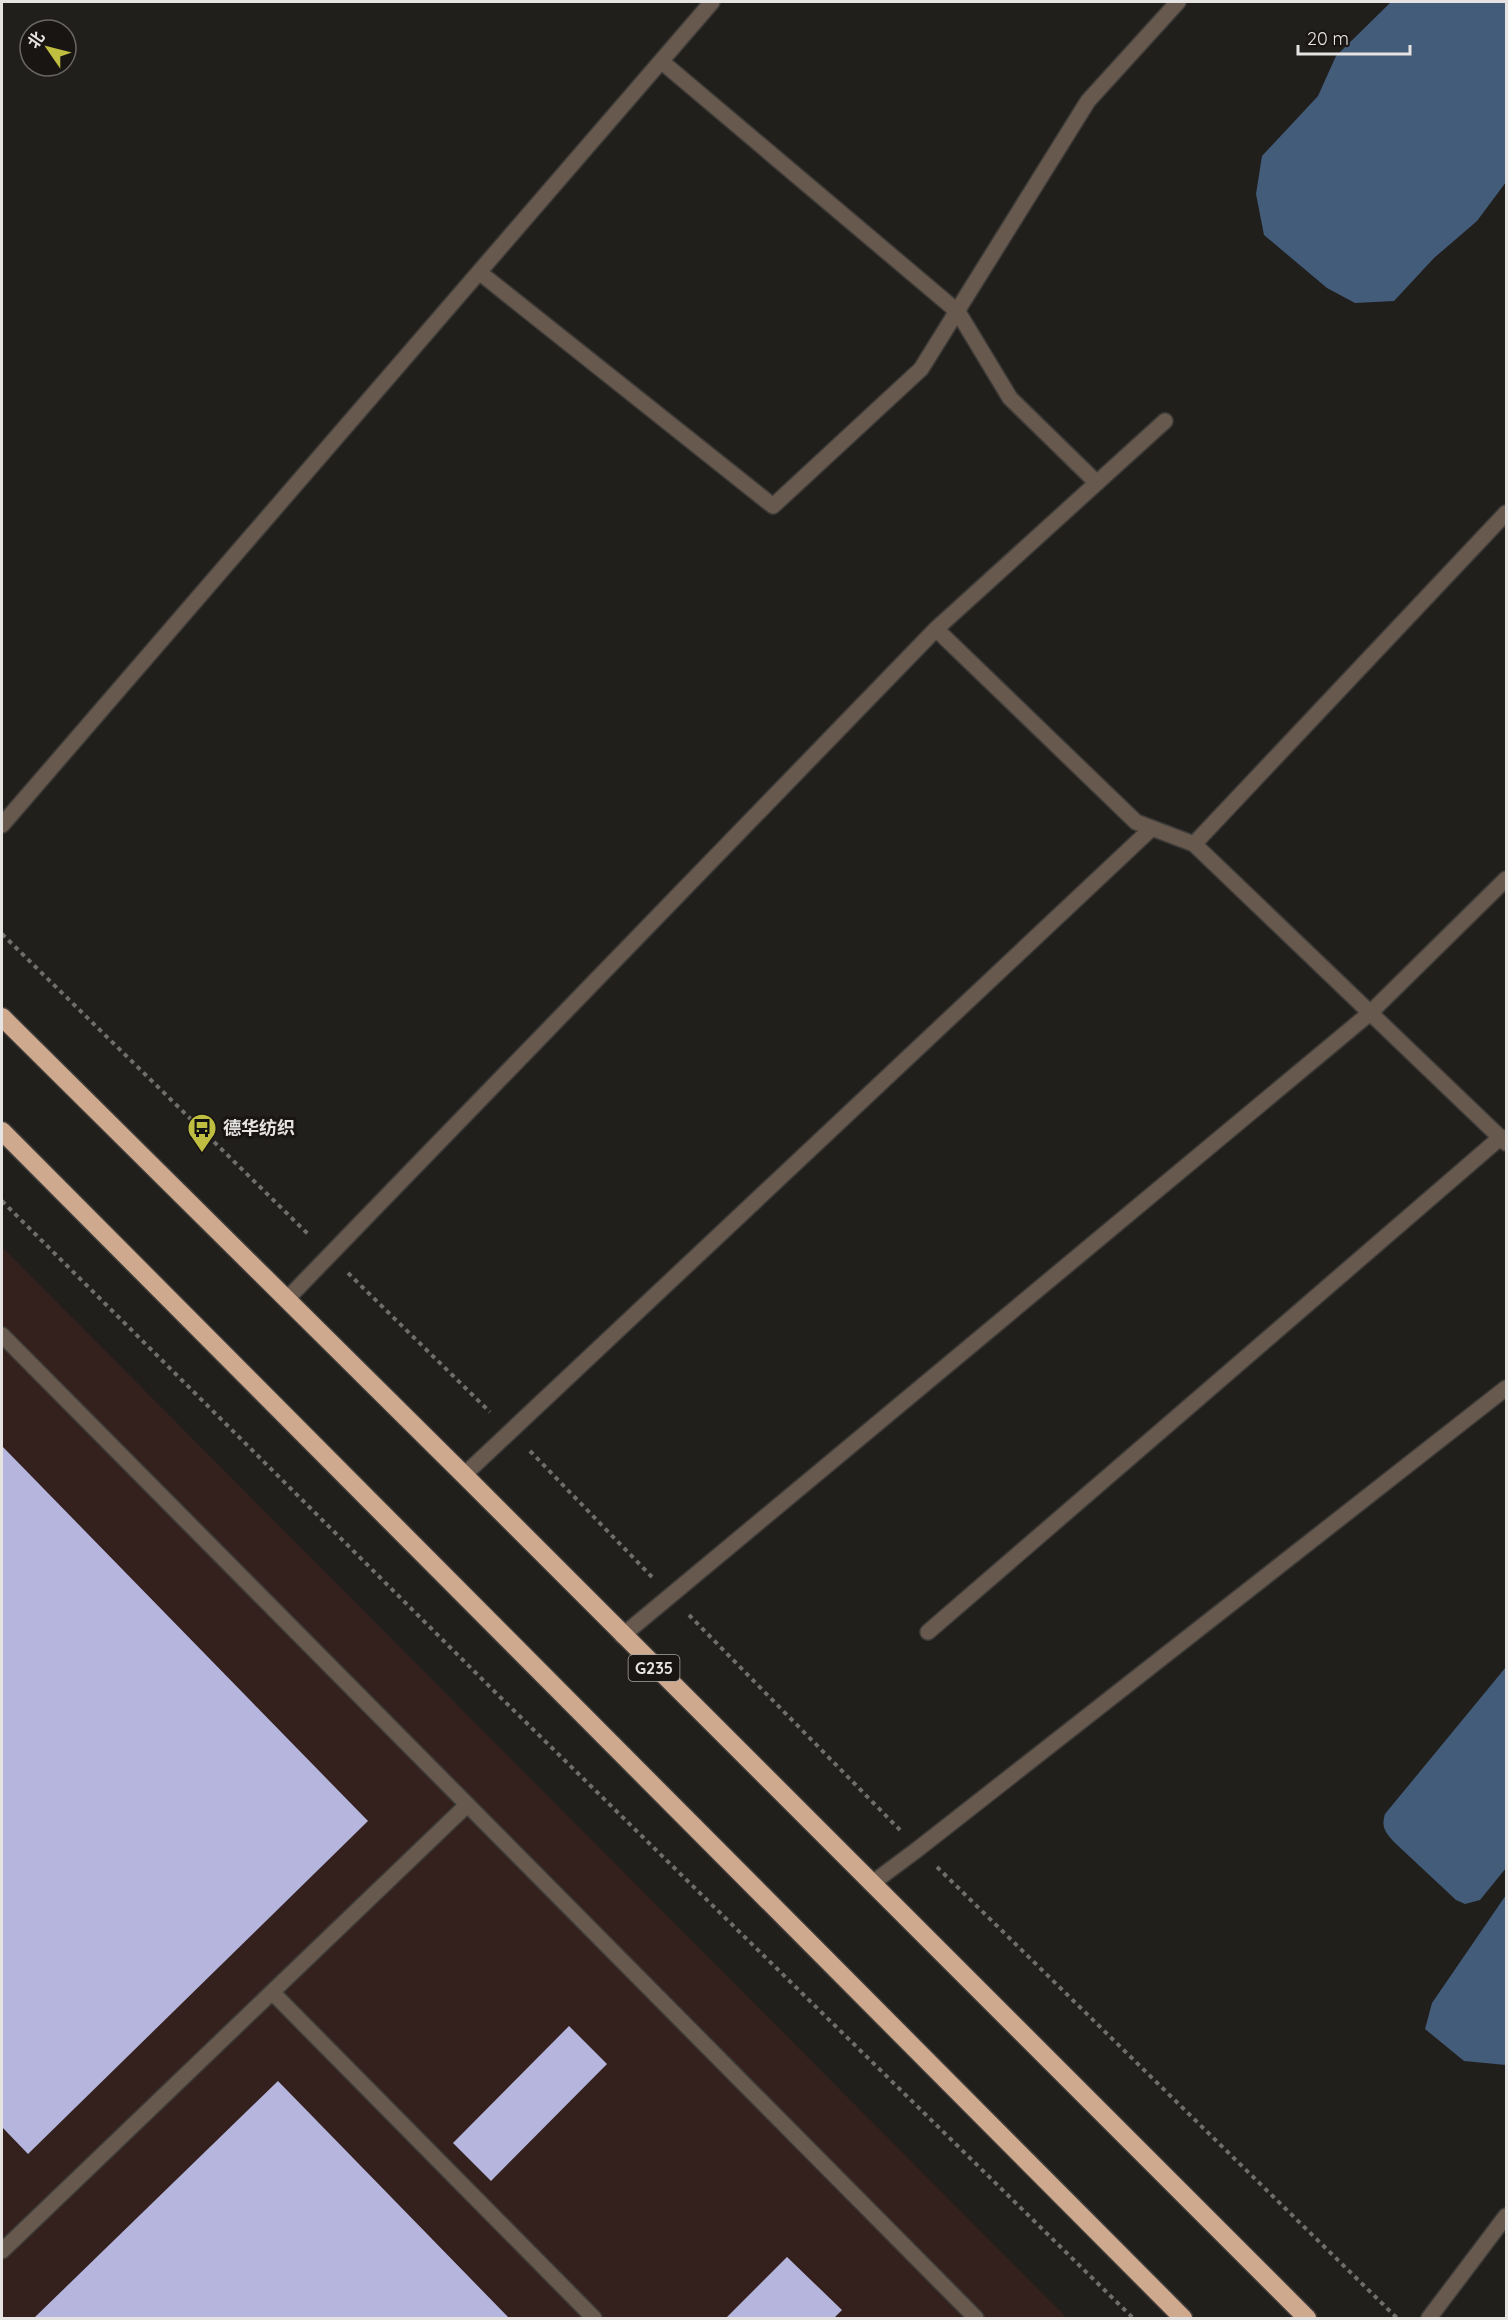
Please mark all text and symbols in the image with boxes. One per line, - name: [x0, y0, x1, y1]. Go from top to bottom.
- north arrow: [18, 18, 78, 78]
- scale bar: [1298, 18, 1410, 56]
- text: 北: [23, 27, 48, 52]
- text: 20 m: [1307, 27, 1349, 50]
- bus stop icon: 德华纺织: [186, 1112, 218, 1154]
- place label: 德华纺织: [223, 1116, 295, 1139]
- road number: G235: [628, 1655, 680, 1681]

